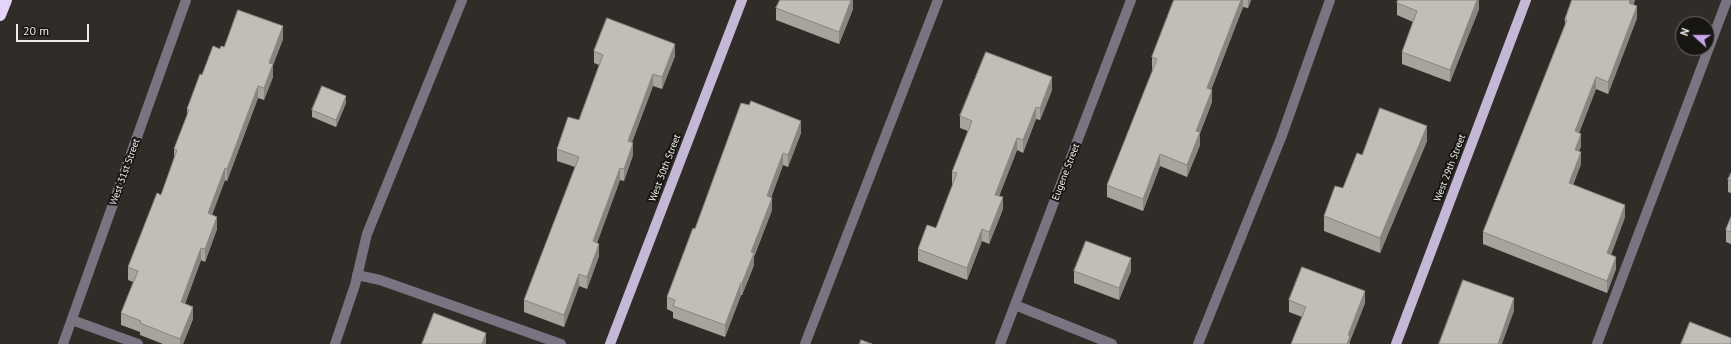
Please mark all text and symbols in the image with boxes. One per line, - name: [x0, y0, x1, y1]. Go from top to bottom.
- scale bar: [18, 16, 91, 42]
- north arrow: [1675, 16, 1715, 56]
- text: 20 m: [23, 23, 49, 38]
- text: N: [1677, 26, 1693, 38]
- street label: West 30th Street: [647, 133, 683, 203]
- street label: West 29th Street: [1432, 133, 1468, 203]
- street label: West 31st Street: [107, 137, 143, 207]
- street label: Eugene Street: [1050, 142, 1082, 202]

